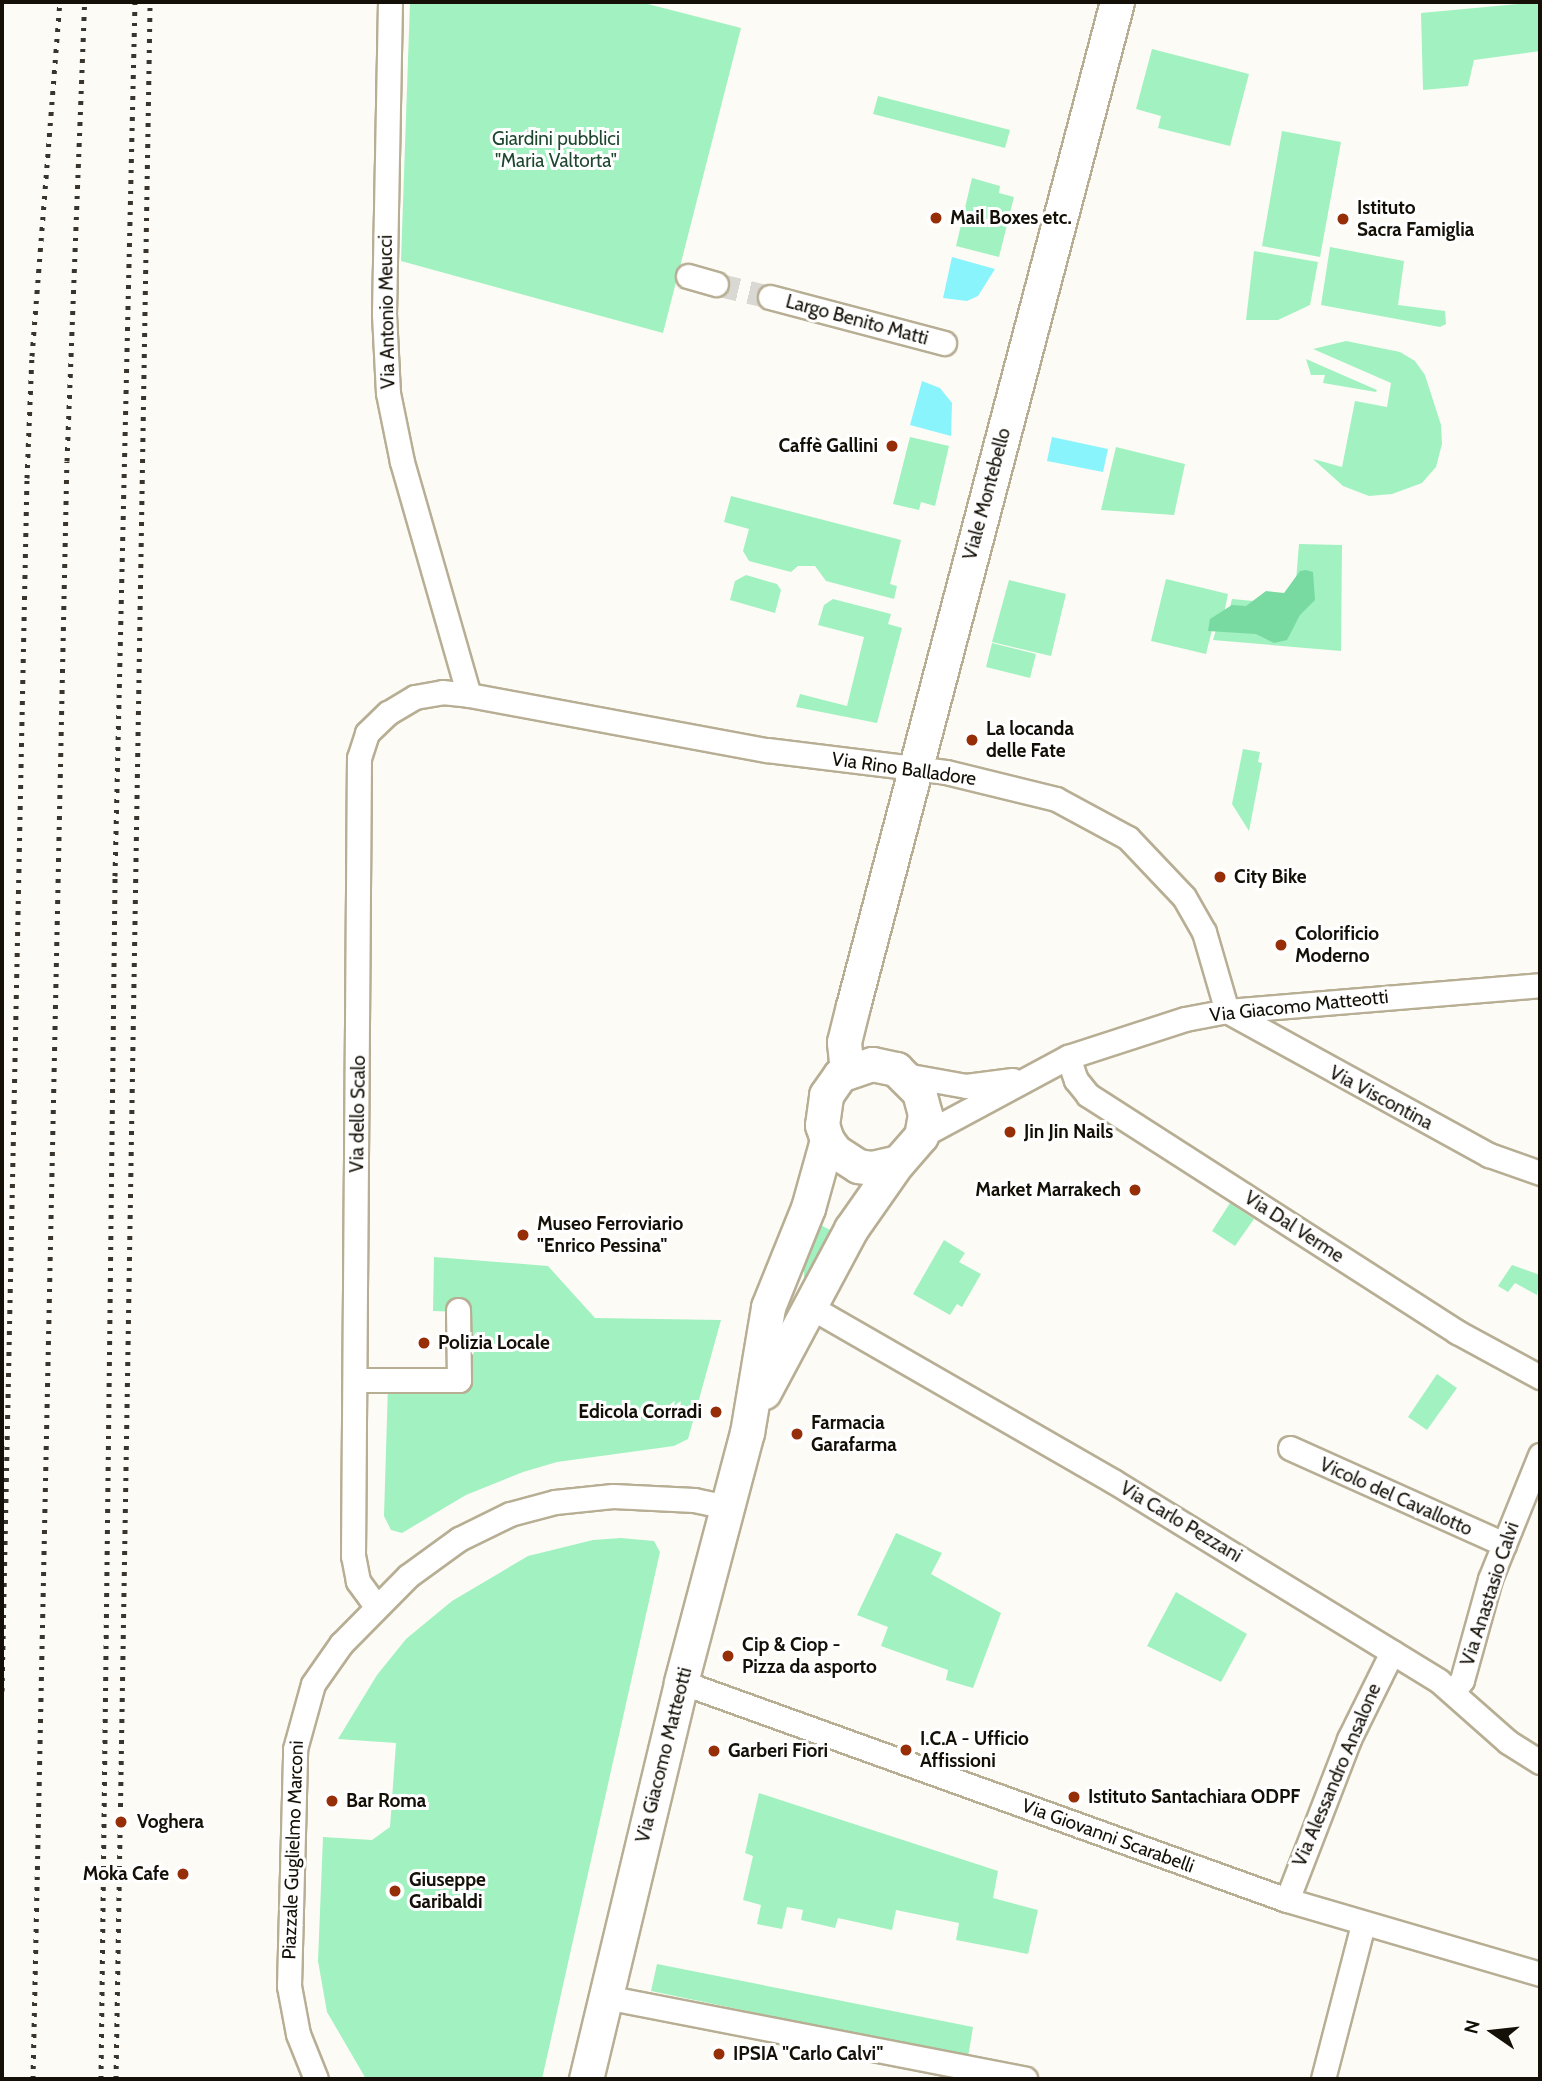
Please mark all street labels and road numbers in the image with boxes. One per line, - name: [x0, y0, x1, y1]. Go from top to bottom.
- street label: Via Antonio Meucci: [374, 235, 400, 389]
- street label: Largo Benito Matti: [783, 290, 931, 350]
- street label: Viale Montebello: [958, 425, 1016, 563]
- street label: Via Rino Balladore: [830, 748, 978, 790]
- street label: Via Giacomo Matteotti: [1208, 985, 1390, 1027]
- street label: Via dello Scalo: [346, 1055, 370, 1173]
- street label: Via Viscontina: [1325, 1061, 1437, 1135]
- street label: Via Dal Verme: [1240, 1186, 1348, 1268]
- street label: Vicolo del Cavallotto: [1316, 1453, 1476, 1541]
- street label: Via Carlo Pezzani: [1116, 1477, 1246, 1567]
- street label: Via Anastasio Calvi: [1456, 1519, 1524, 1669]
- street label: Via Giacomo Matteotti: [631, 1665, 697, 1845]
- street label: Via Alessandro Ansalone: [1288, 1680, 1386, 1870]
- street label: Piazzale Guglielmo Marconi: [278, 1740, 308, 1960]
- street label: Via Giovanni Scarabelli: [1019, 1794, 1197, 1878]

